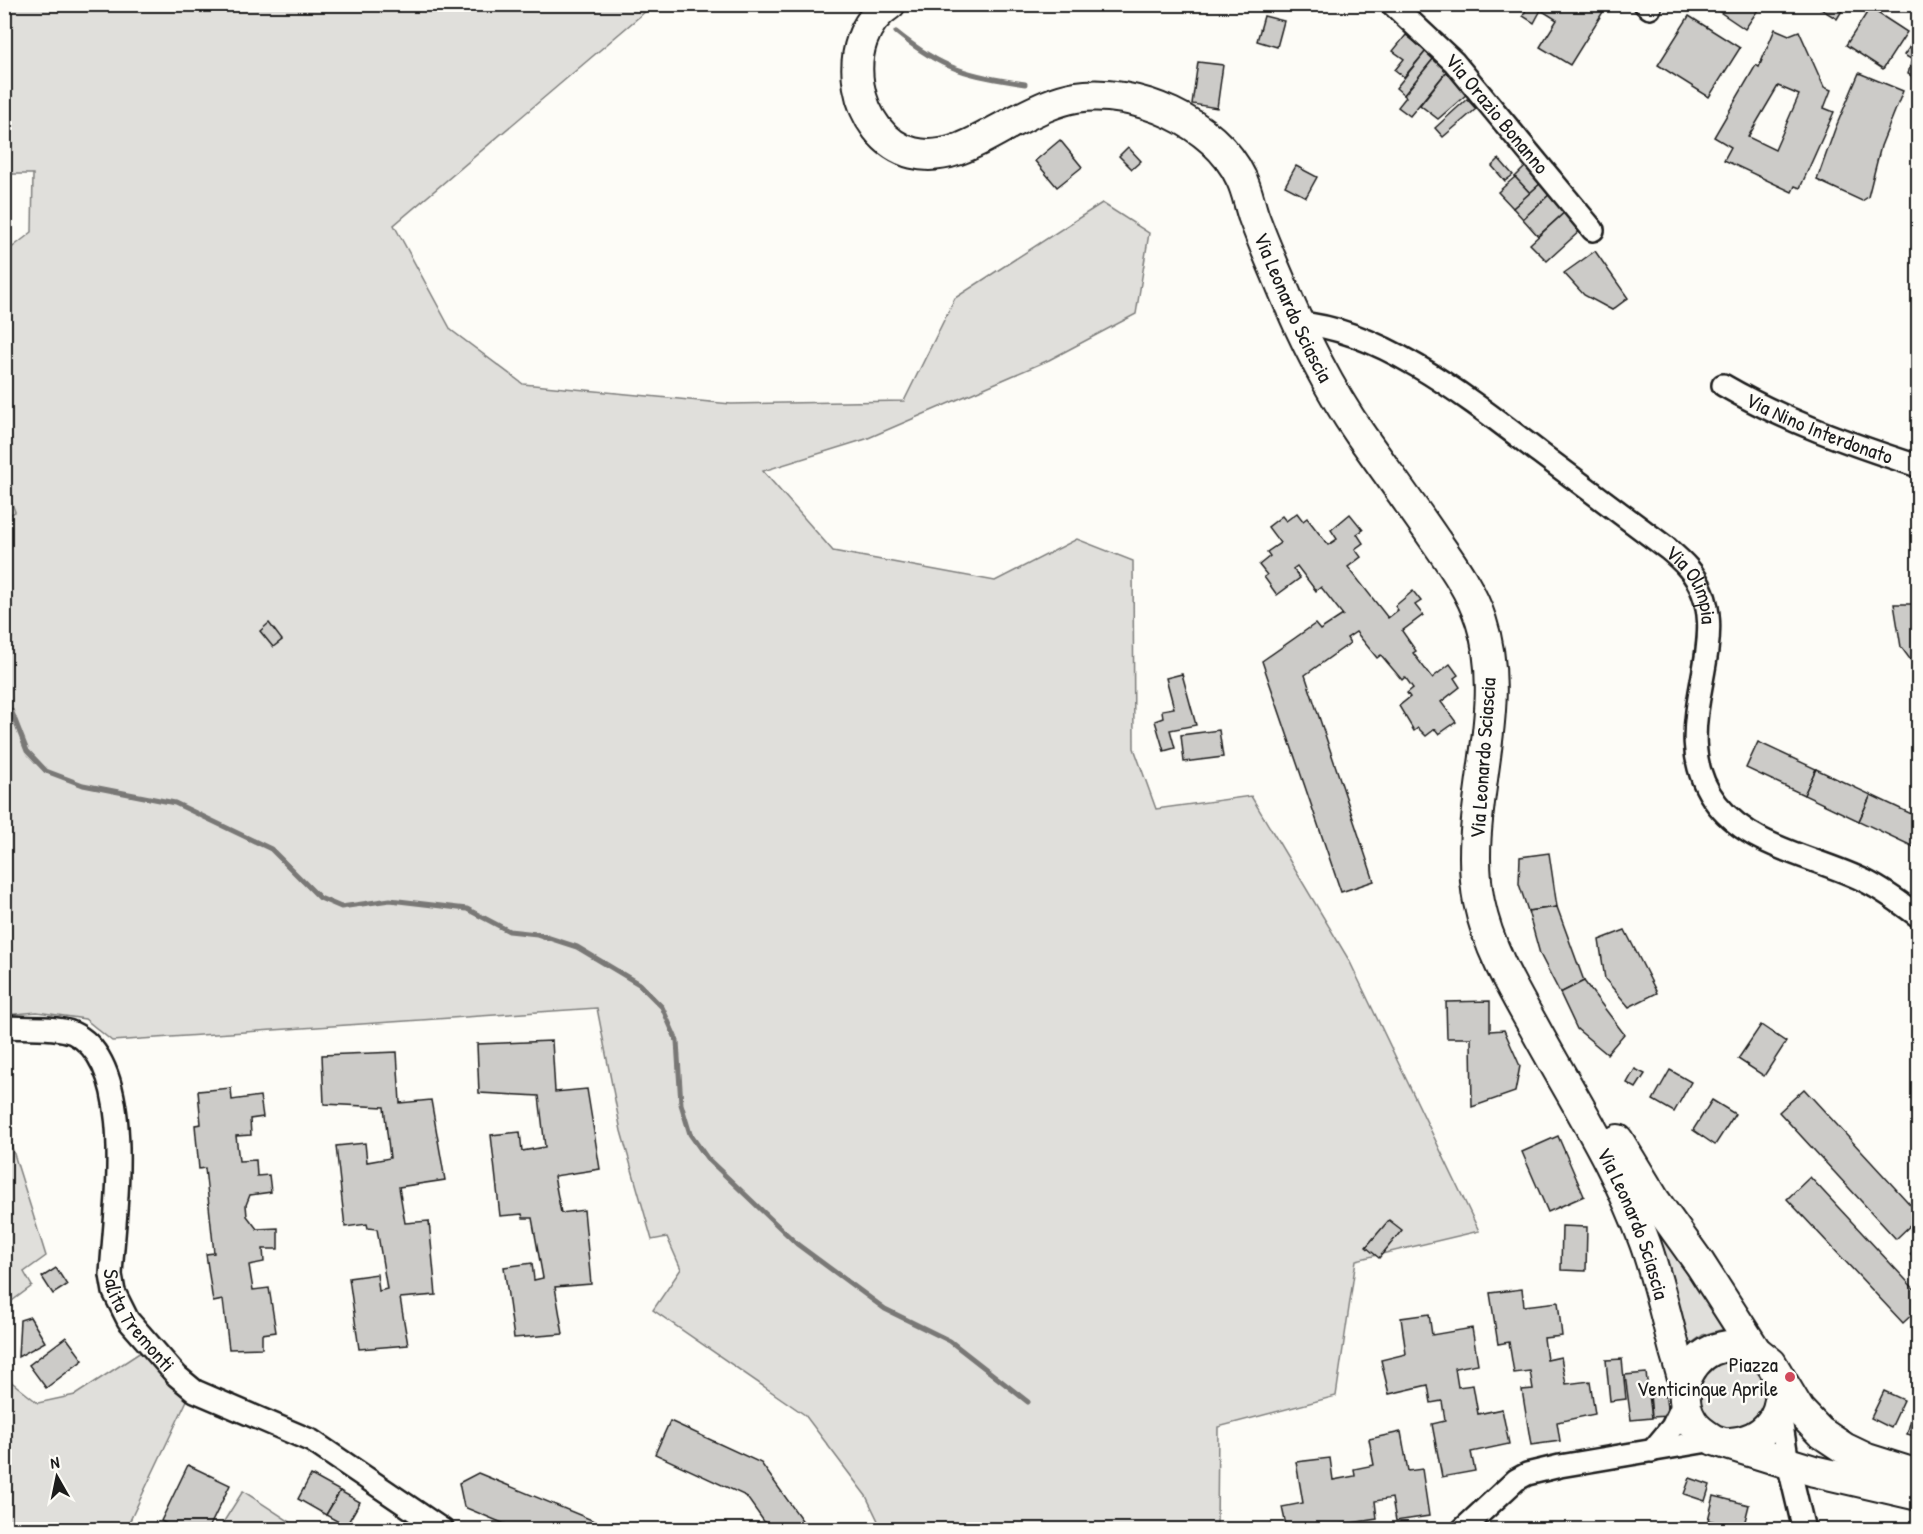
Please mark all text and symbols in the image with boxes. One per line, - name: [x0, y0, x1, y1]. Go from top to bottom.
- street label: Via Orazio Bonanno: [1439, 46, 1556, 180]
- street label: Via Leonardo Sciascia: [1247, 228, 1340, 387]
- street label: Via Nino Interdonato: [1741, 385, 1897, 471]
- street label: Via Olimpia: [1659, 538, 1724, 625]
- street label: Via Leonardo Sciascia: [1462, 676, 1503, 839]
- street label: Via Leonardo Sciascia: [1590, 1142, 1676, 1303]
- street label: Salita Tremonti: [97, 1268, 182, 1378]
- place label: Piazza Venticinque Aprile: [1637, 1350, 1778, 1403]
- marker: Piazza Venticinque Aprile: [1783, 1370, 1797, 1384]
- north arrow: [27, 1447, 87, 1507]
- text: N: [49, 1451, 61, 1474]

